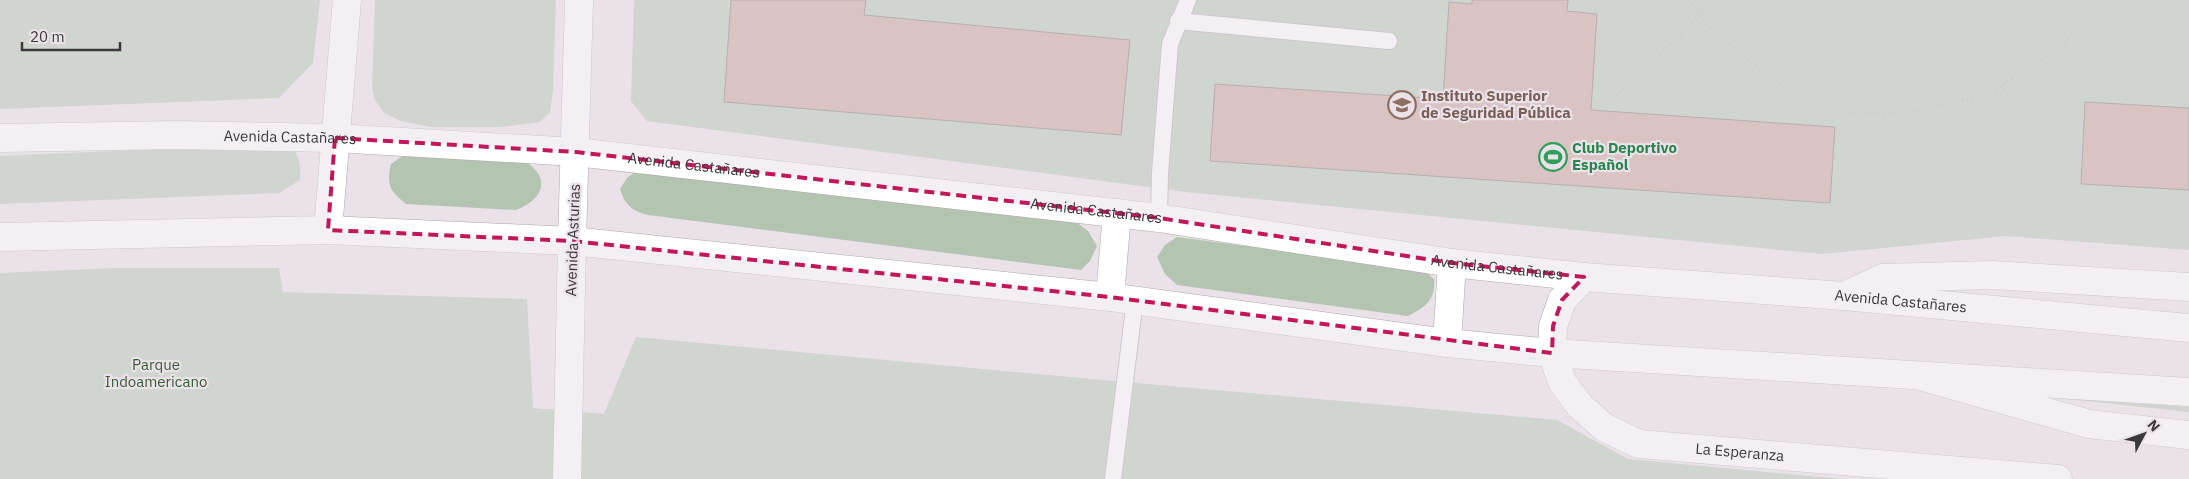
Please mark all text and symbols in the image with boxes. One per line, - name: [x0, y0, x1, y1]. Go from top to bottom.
- scale bar: [22, 20, 120, 52]
- text: 20 m: [30, 27, 65, 46]
- place label: Instituto Superior de Seguridad Pública: [1421, 86, 1571, 122]
- school or university icon: Instituto Superior de Seguridad Pública: [1387, 90, 1417, 120]
- street label: Avenida Castañares: [223, 126, 357, 148]
- place label: Club Deportivo Español: [1572, 138, 1677, 174]
- sports icon: Club Deportivo Español: [1538, 142, 1568, 172]
- street label: Avenida Castañares: [627, 148, 761, 182]
- street label: Avenida Asturias: [561, 183, 584, 297]
- street label: Avenida Castañares: [1029, 193, 1163, 227]
- street label: Avenida Castañares: [1430, 250, 1564, 284]
- street label: Avenida Castañares: [1834, 285, 1968, 316]
- park label: Parque Indoamericano: [105, 355, 207, 391]
- north arrow: [2119, 409, 2169, 459]
- text: N: [2144, 416, 2164, 435]
- street label: La Esperanza: [1695, 439, 1785, 465]

